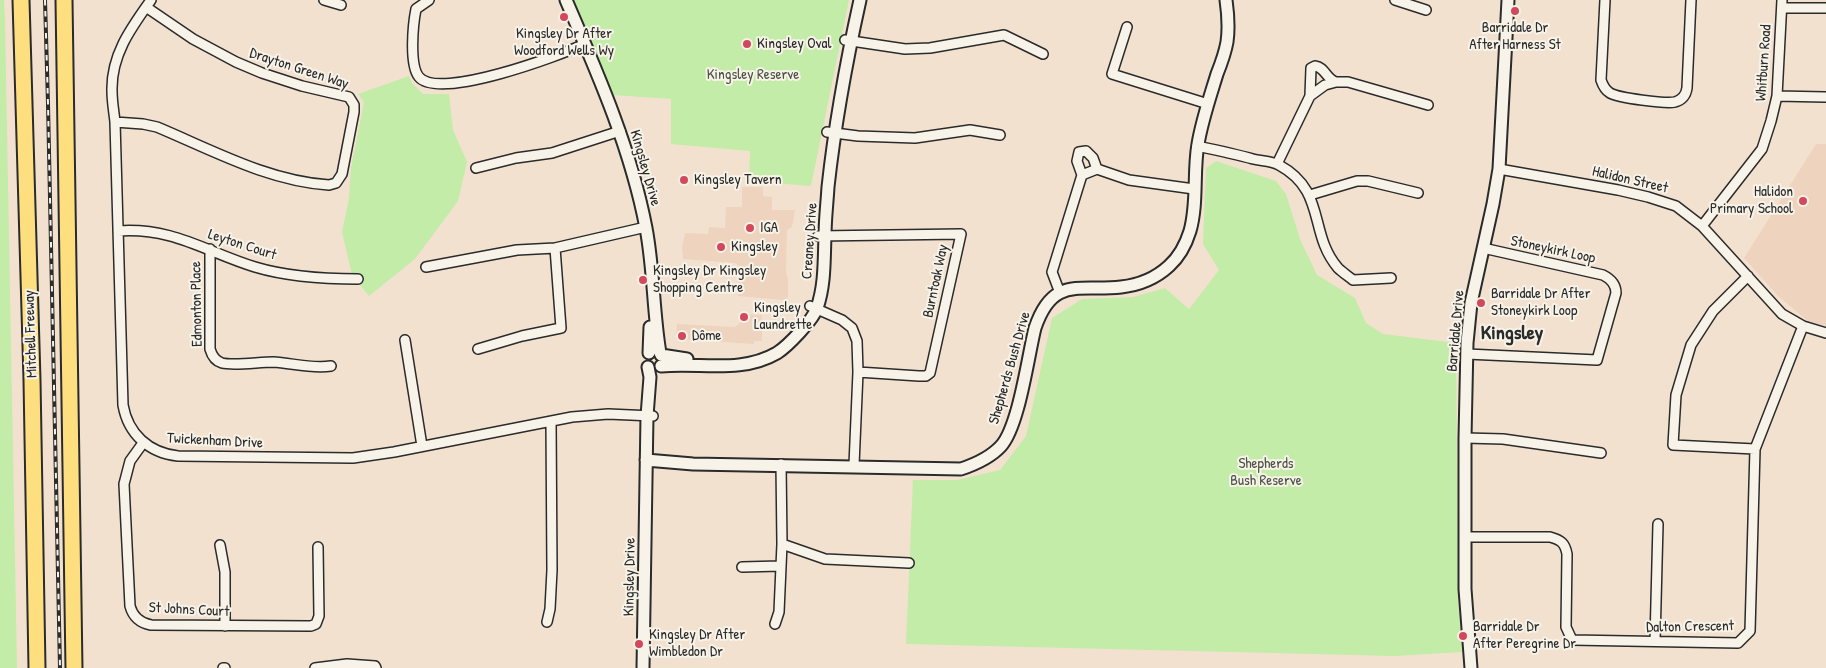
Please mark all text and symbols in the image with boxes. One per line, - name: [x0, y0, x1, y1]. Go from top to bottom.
- marker: Barridale Dr After Harness St: [1509, 5, 1521, 17]
- marker: Kingsley Dr After Woodford Wells Wy: [558, 11, 570, 23]
- place label: Barridale Dr After Harness St: [1469, 19, 1561, 54]
- street label: Whitburn Road: [1752, 24, 1776, 102]
- place label: Kingsley Dr After Woodford Wells Wy: [514, 25, 614, 60]
- place label: Kingsley Oval: [757, 35, 831, 53]
- marker: Kingsley Oval: [741, 38, 753, 50]
- street label: Drayton Green Way: [247, 44, 351, 94]
- park label: Kingsley Reserve: [707, 66, 799, 84]
- street label: Kingsley Drive: [626, 128, 664, 208]
- street label: Halidon Street: [1590, 163, 1670, 197]
- place label: Kingsley Tavern: [694, 171, 782, 189]
- marker: Kingsley Tavern: [678, 174, 690, 186]
- place label: Halidon Primary School: [1710, 183, 1793, 218]
- marker: Halidon Primary School: [1797, 195, 1809, 207]
- street label: Creaney Drive: [798, 202, 822, 280]
- place label: IGA: [760, 219, 778, 237]
- marker: IGA: [744, 222, 756, 234]
- street label: Leyton Court: [206, 226, 278, 264]
- street label: Stoneykirk Loop: [1509, 232, 1597, 268]
- place label: Kingsley: [731, 238, 778, 256]
- marker: Kingsley: [715, 241, 727, 253]
- street label: Burntoak Way: [919, 243, 953, 319]
- street label: Edmonton Place: [187, 261, 207, 347]
- place label: Kingsley Dr Kingsley Shopping Centre: [653, 262, 766, 297]
- marker: Kingsley Dr Kingsley Shopping Centre: [637, 274, 649, 286]
- place label: Barridale Dr After Stoneykirk Loop: [1491, 285, 1590, 320]
- street label: Barridale Drive: [1443, 289, 1469, 373]
- street label: Mitchell Freeway: [20, 290, 42, 378]
- marker: Barridale Dr After Stoneykirk Loop: [1475, 297, 1487, 309]
- place label: Kingsley Laundrette: [754, 299, 812, 334]
- street label: Shepherds Bush Drive: [985, 310, 1035, 426]
- marker: Kingsley Laundrette: [738, 311, 750, 323]
- district label: Kingsley: [1481, 322, 1543, 346]
- place label: Dôme: [692, 327, 721, 345]
- marker: Dôme: [676, 330, 688, 342]
- street label: Twickenham Drive: [167, 429, 263, 453]
- park label: Shepherds Bush Reserve: [1230, 455, 1302, 490]
- street label: Kingsley Drive: [620, 538, 640, 616]
- street label: St Johns Court: [148, 599, 230, 621]
- street label: Dalton Crescent: [1646, 617, 1734, 637]
- place label: Barridale Dr After Peregrine Dr: [1473, 618, 1576, 653]
- place label: Kingsley Dr After Wimbledon Dr: [649, 626, 745, 661]
- marker: Barridale Dr After Peregrine Dr: [1457, 630, 1469, 642]
- marker: Kingsley Dr After Wimbledon Dr: [633, 638, 645, 650]

